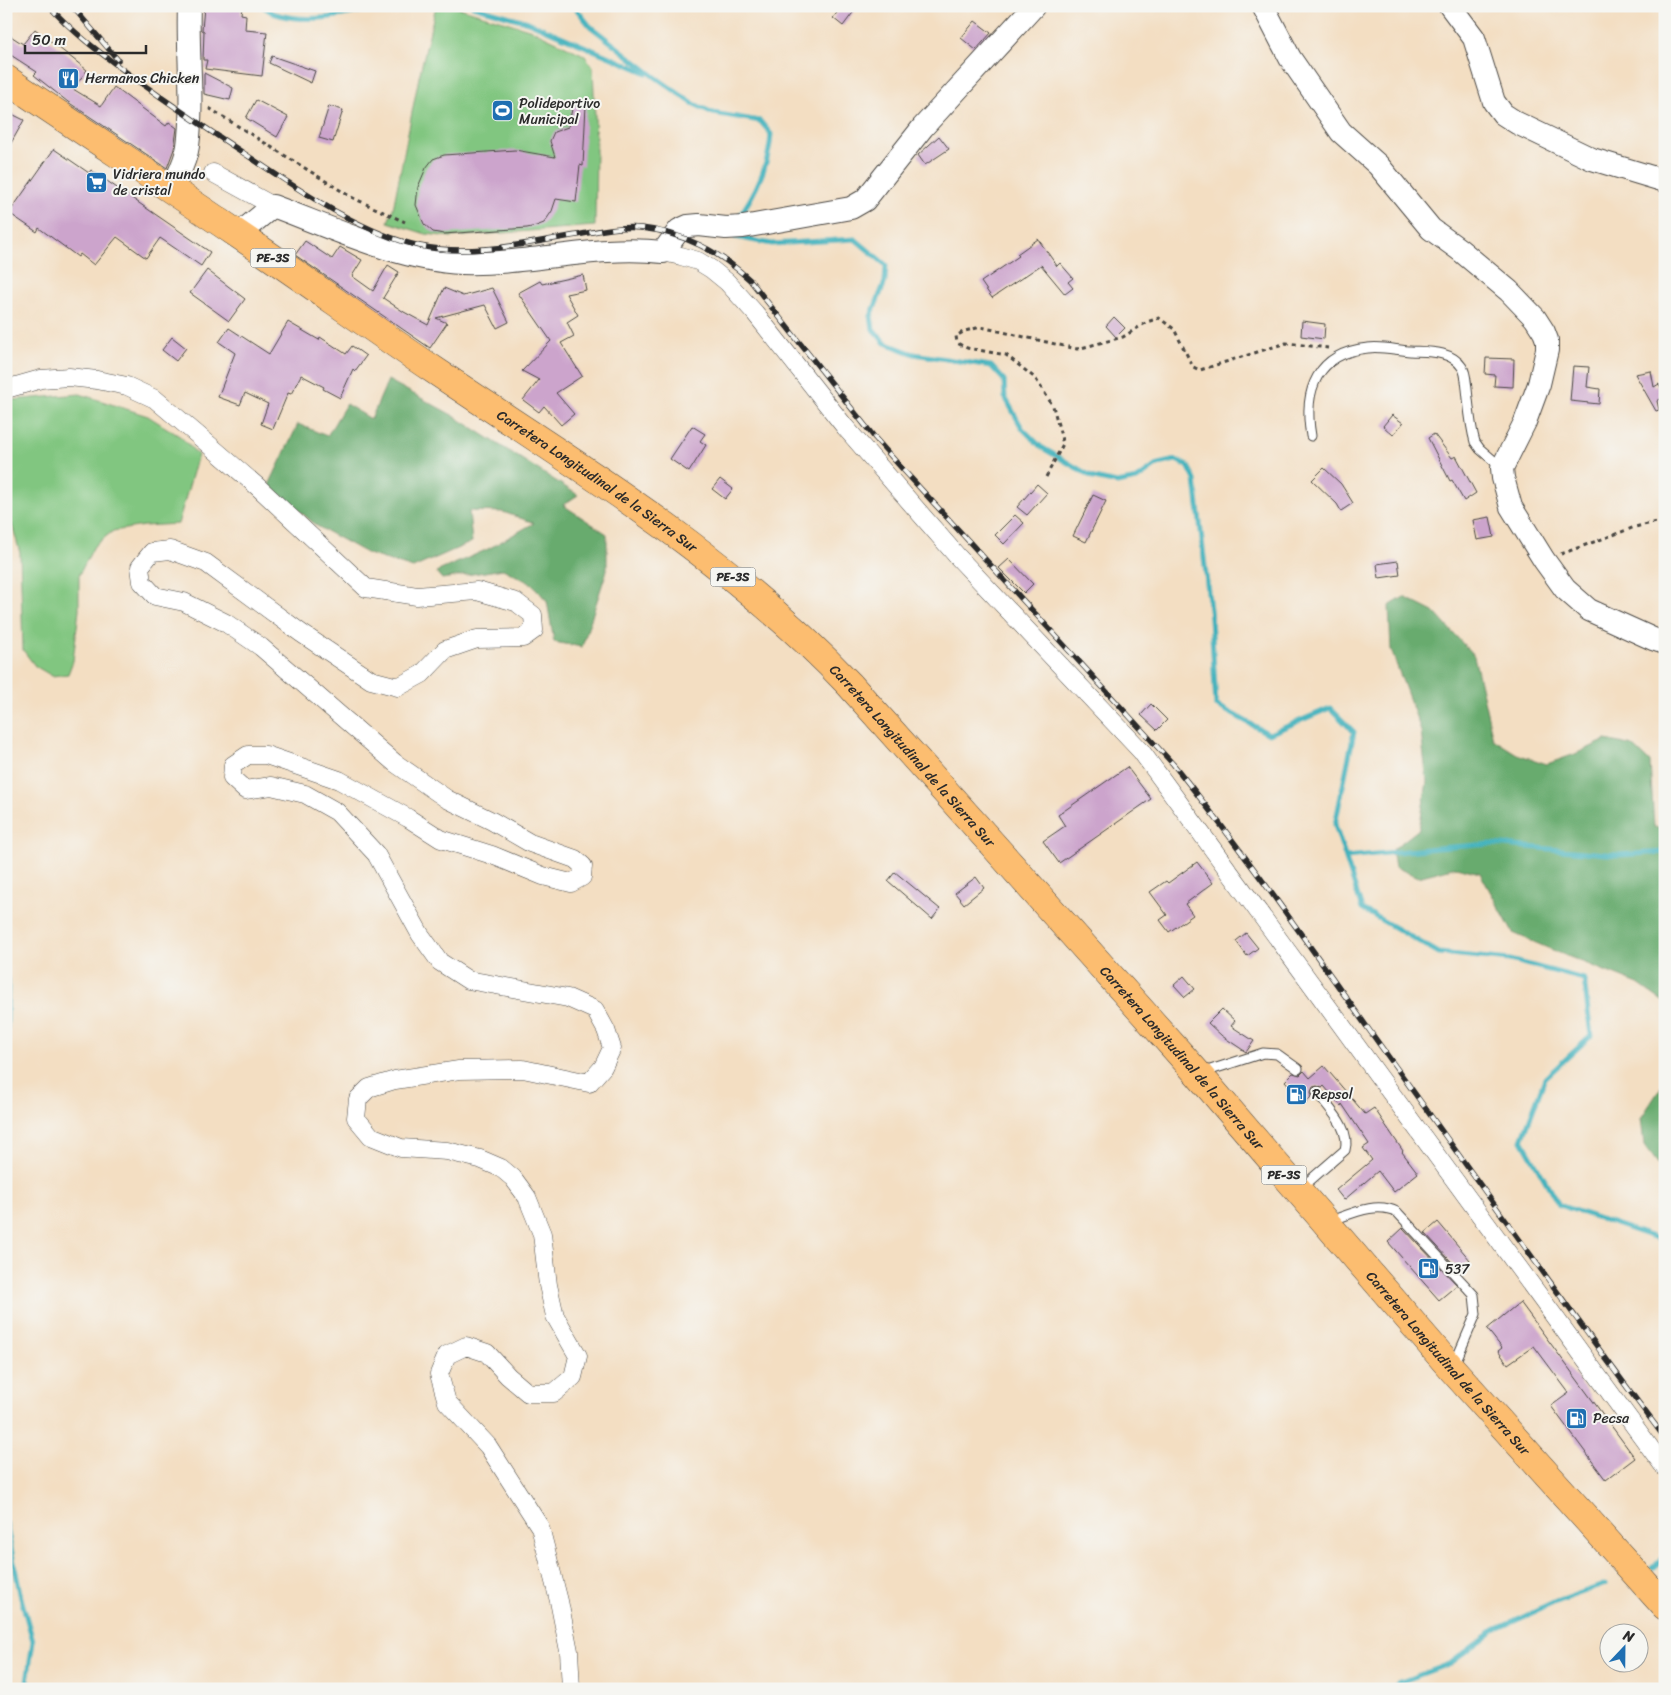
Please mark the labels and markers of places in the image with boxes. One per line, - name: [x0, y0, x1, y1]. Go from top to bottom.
- restaurant icon: Hermanos Chicken: [57, 66, 81, 90]
- place label: Hermanos Chicken: [85, 66, 200, 91]
- place label: Polideportivo Municipal: [519, 91, 600, 132]
- sports icon: Polideportivo Municipal: [491, 99, 515, 123]
- place label: Vidriera mundo de cristal: [113, 162, 205, 203]
- supermarket icon: Vidriera mundo de cristal: [85, 170, 109, 194]
- fuel station icon: Repsol: [1284, 1082, 1308, 1106]
- place label: Repsol: [1312, 1082, 1354, 1107]
- fuel station icon: 537: [1417, 1257, 1441, 1281]
- place label: 537: [1445, 1257, 1470, 1282]
- fuel station icon: Pecsa: [1565, 1406, 1589, 1430]
- place label: Pecsa: [1593, 1406, 1630, 1431]

